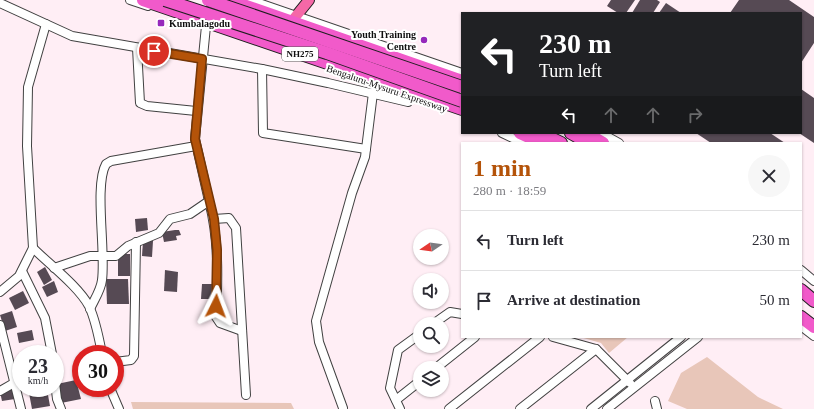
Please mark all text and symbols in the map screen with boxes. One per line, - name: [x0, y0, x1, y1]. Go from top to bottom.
- marker: Kumbalagodu: [156, 18, 166, 28]
- place label: Kumbalagodu: [169, 18, 231, 29]
- icon: left: [473, 28, 525, 80]
- text: 230 m: [539, 28, 611, 59]
- place label: Youth Training Centre: [351, 29, 417, 52]
- pin: [137, 34, 171, 68]
- marker: Youth Training Centre: [419, 35, 429, 45]
- icon: arrive: [143, 40, 165, 62]
- road number: NH275: [282, 47, 318, 61]
- text: Turn left: [539, 61, 602, 81]
- street label: Bengaluru-Mysuru Expressway: [325, 63, 449, 114]
- icon: left: [558, 104, 580, 126]
- icon: ahead: [600, 104, 622, 126]
- icon: ahead: [642, 104, 664, 126]
- icon: right: [684, 104, 706, 126]
- text: 1 min: [473, 155, 531, 181]
- button: close: [748, 155, 790, 197]
- text: 280 m · 18:59: [473, 183, 546, 198]
- north arrow: [413, 229, 449, 265]
- map controls: [413, 229, 449, 397]
- icon: left: [473, 230, 495, 252]
- text: Turn left: [507, 232, 564, 248]
- text: 230 m: [752, 232, 790, 248]
- button: sound: [413, 273, 449, 309]
- position arrow: [195, 285, 237, 327]
- icon: arrive: [473, 290, 495, 312]
- text: Arrive at destination: [507, 292, 640, 308]
- text: 50 m: [760, 292, 790, 308]
- button: search: [413, 317, 449, 353]
- speed limit sign: 30: [72, 345, 124, 397]
- text: 23: [28, 355, 48, 377]
- button: layers: [413, 361, 449, 397]
- text: km/h: [28, 375, 48, 386]

